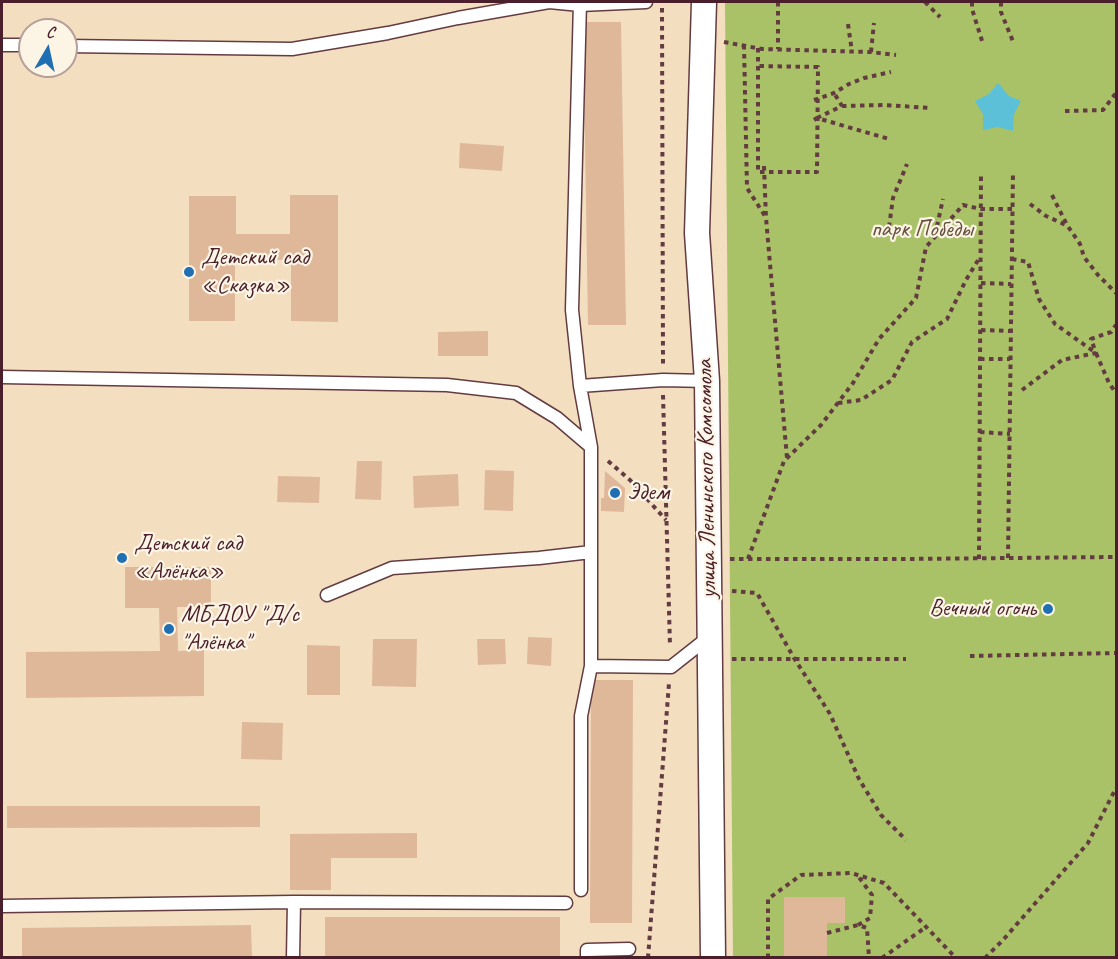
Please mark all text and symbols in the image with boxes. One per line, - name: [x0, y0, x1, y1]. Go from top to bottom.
- north arrow: [18, 18, 78, 78]
- text: С: [45, 22, 56, 43]
- park label: парк Победы: [871, 216, 973, 244]
- place label: Детский сад «Сказка»: [201, 244, 309, 300]
- marker: Детский сад «Сказка»: [182, 265, 196, 279]
- street label: улица Ленинского Комсомола: [691, 359, 723, 599]
- place label: Эдем: [627, 479, 669, 507]
- marker: Эдем: [608, 486, 622, 500]
- place label: Детский сад «Алёнка»: [134, 530, 242, 586]
- marker: Детский сад «Алёнка»: [115, 551, 129, 565]
- place label: Вечный огонь: [929, 595, 1036, 623]
- place label: МБДОУ "Д/с "Алёнка": [181, 601, 299, 657]
- marker: Вечный огонь: [1041, 602, 1055, 616]
- marker: МБДОУ "Д/с "Алёнка": [162, 622, 176, 636]

